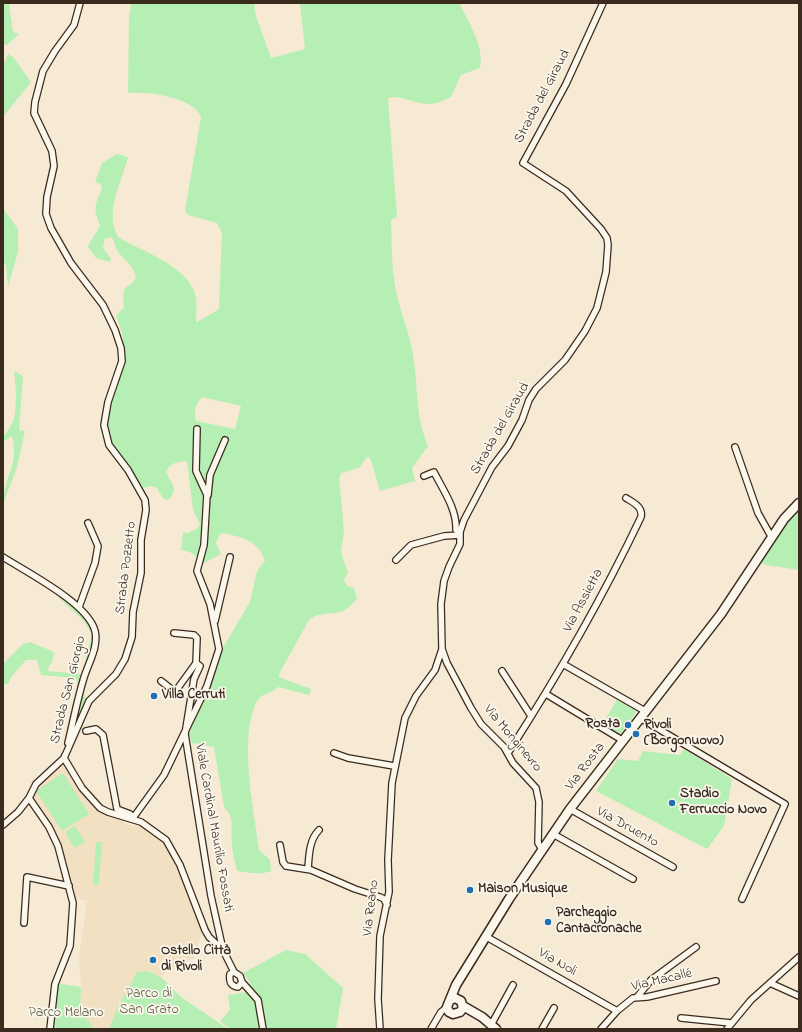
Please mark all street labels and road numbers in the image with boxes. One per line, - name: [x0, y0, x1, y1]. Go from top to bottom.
- street label: Strada del Giraud: [511, 47, 575, 147]
- street label: Strada del Giraud: [468, 380, 534, 478]
- street label: Strada Pozzetto: [113, 520, 141, 616]
- street label: Via Assietta: [560, 566, 608, 636]
- street label: Strada San Giorgio: [47, 634, 91, 746]
- street label: Via Monginevro: [479, 702, 545, 776]
- street label: Via Rosta: [563, 740, 609, 794]
- street label: Viale Cardinal Maurilio Fossati: [190, 743, 236, 913]
- street label: Via Druento: [593, 804, 661, 852]
- street label: Via Reano: [360, 879, 384, 937]
- street label: Via Noli: [535, 945, 579, 981]
- street label: Via Macallé: [630, 966, 694, 996]

